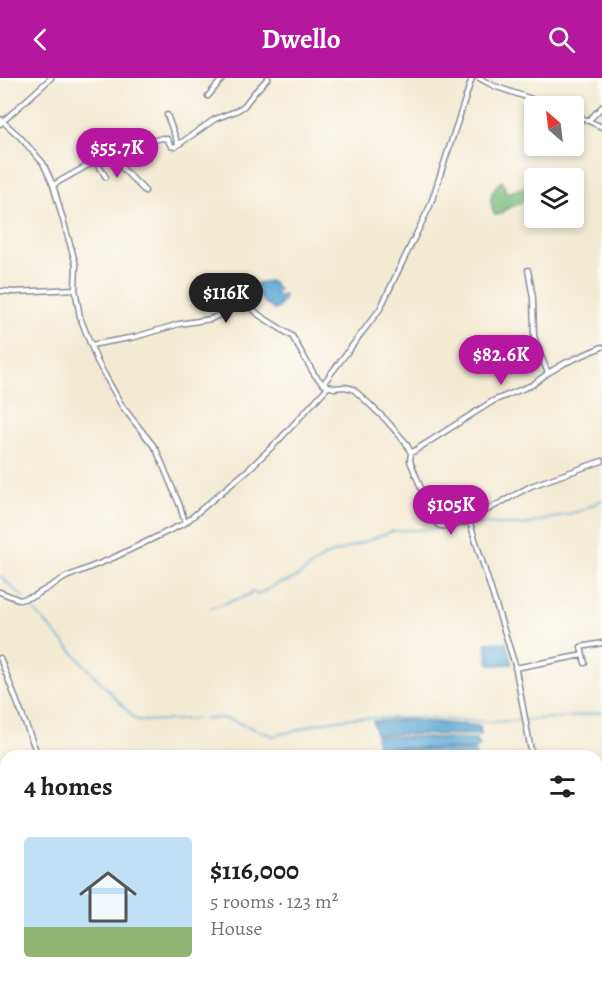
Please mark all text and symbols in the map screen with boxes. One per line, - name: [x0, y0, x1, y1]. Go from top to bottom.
- text: Dwello: [261, 21, 341, 57]
- icon: back: [24, 23, 57, 56]
- icon: search: [545, 23, 578, 56]
- north arrow: [524, 96, 584, 156]
- map controls: [524, 96, 584, 228]
- pin: $55.7K: [68, 128, 166, 179]
- text: $55.7K: [90, 134, 144, 161]
- button: layers: [524, 168, 584, 228]
- pin: $116K: [184, 273, 268, 324]
- text: $116K: [203, 279, 249, 306]
- pin: $82.6K: [452, 335, 550, 386]
- text: $82.6K: [473, 341, 529, 368]
- pin: $105K: [409, 485, 493, 536]
- text: $105K: [427, 491, 475, 518]
- text: 4 homes: [24, 769, 113, 804]
- icon: filters: [546, 770, 579, 803]
- text: $116,000: [210, 853, 299, 888]
- icon: home: [72, 861, 144, 933]
- text: 5 rooms · 123 m²: [210, 888, 338, 915]
- text: House: [210, 915, 262, 942]

